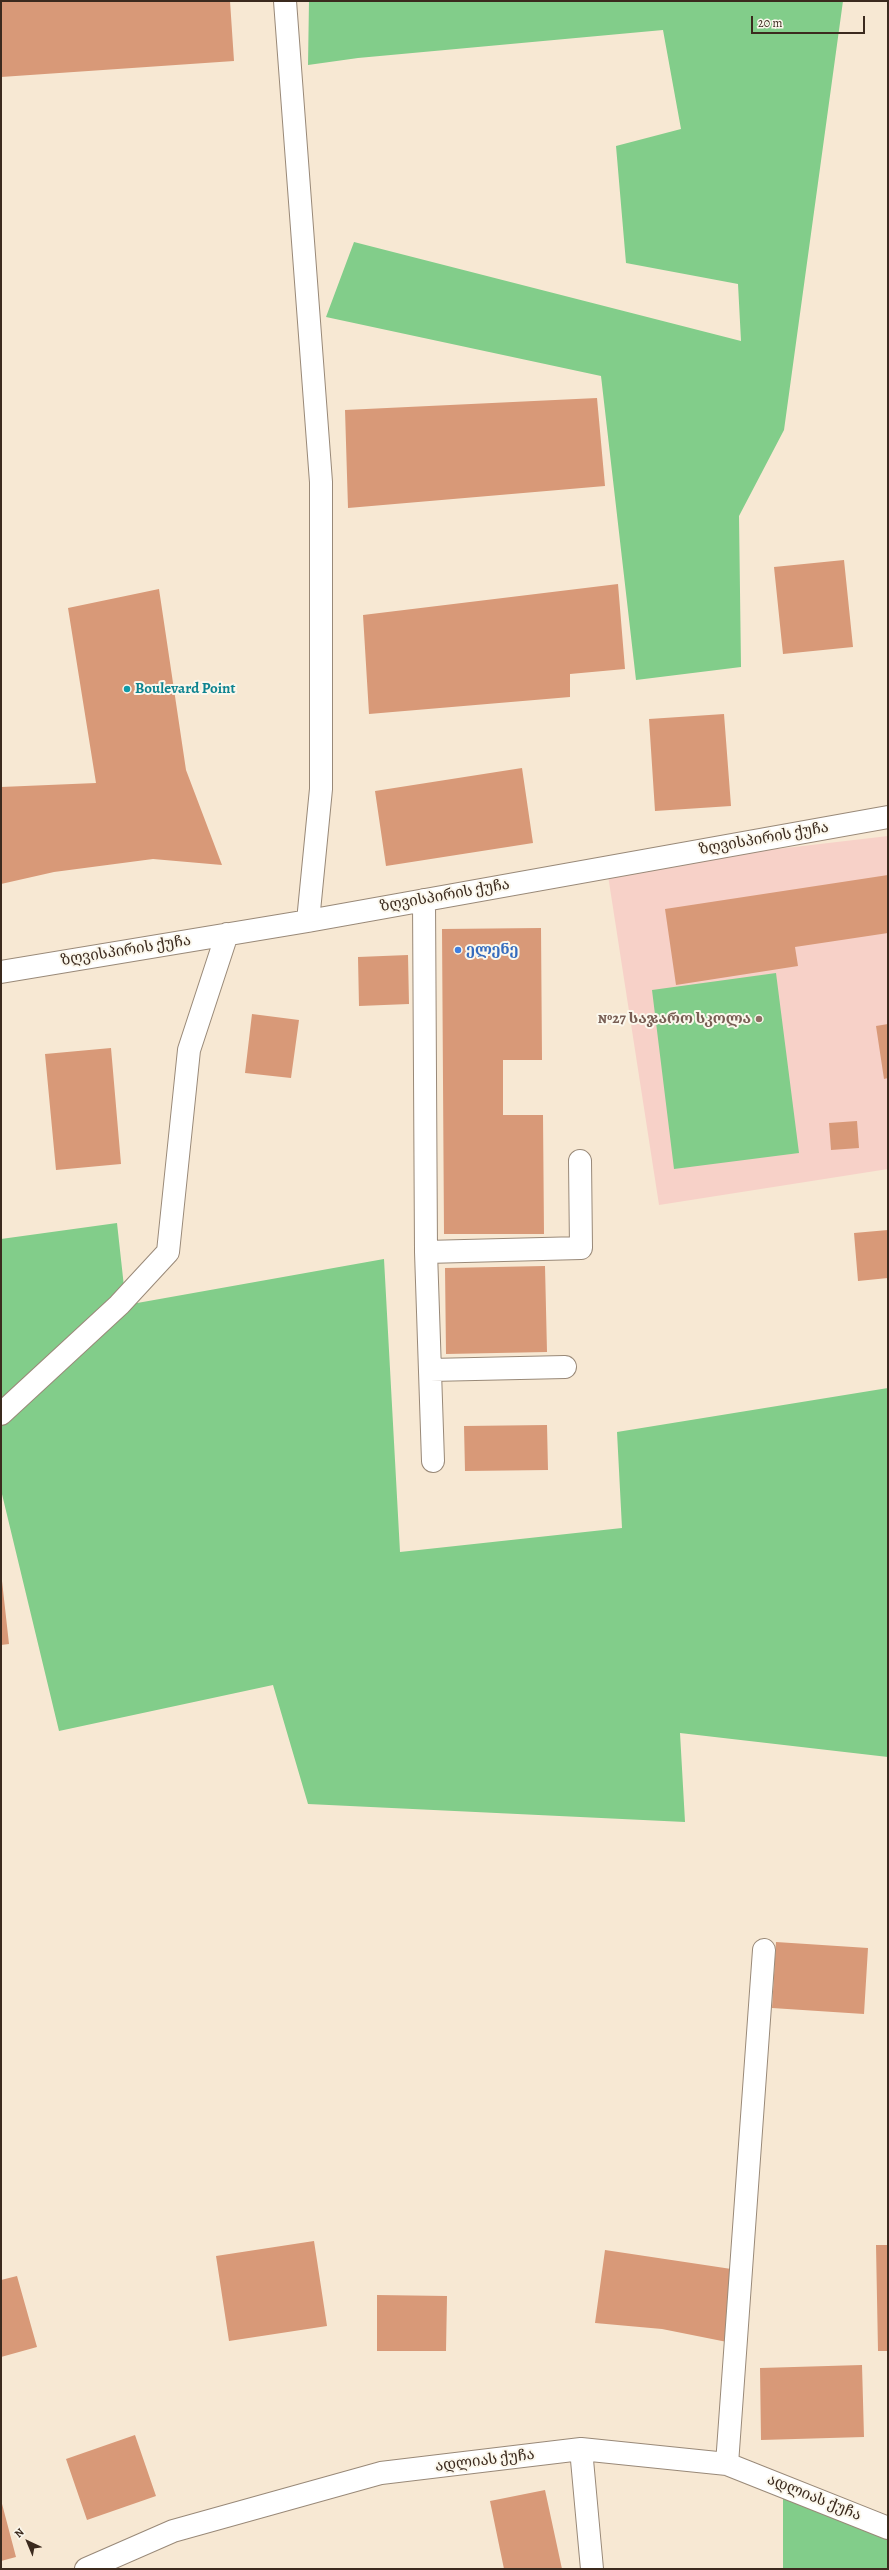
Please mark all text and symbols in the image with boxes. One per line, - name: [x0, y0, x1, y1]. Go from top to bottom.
- scale bar: [753, 8, 867, 34]
- text: 20 m: [758, 15, 782, 31]
- place label: Boulevard Point: [135, 680, 236, 698]
- marker: Boulevard Point: [122, 684, 132, 694]
- street label: ზღვისპირის ქუჩა: [698, 819, 830, 859]
- street label: ზღვისპირის ქუჩა: [379, 876, 511, 916]
- street label: ზღვისპირის ქუჩა: [60, 932, 192, 970]
- place label: ელენე: [466, 941, 518, 959]
- marker: ელენე: [453, 945, 463, 955]
- place label: №27 საჯარო სკოლა: [598, 1010, 751, 1028]
- marker: №27 საჯარო სკოლა: [754, 1014, 764, 1024]
- street label: ადლიას ქუჩა: [434, 2446, 536, 2476]
- street label: ადლიას ქუჩა: [764, 2471, 864, 2525]
- north arrow: [8, 2522, 48, 2562]
- text: N: [11, 2525, 27, 2541]

